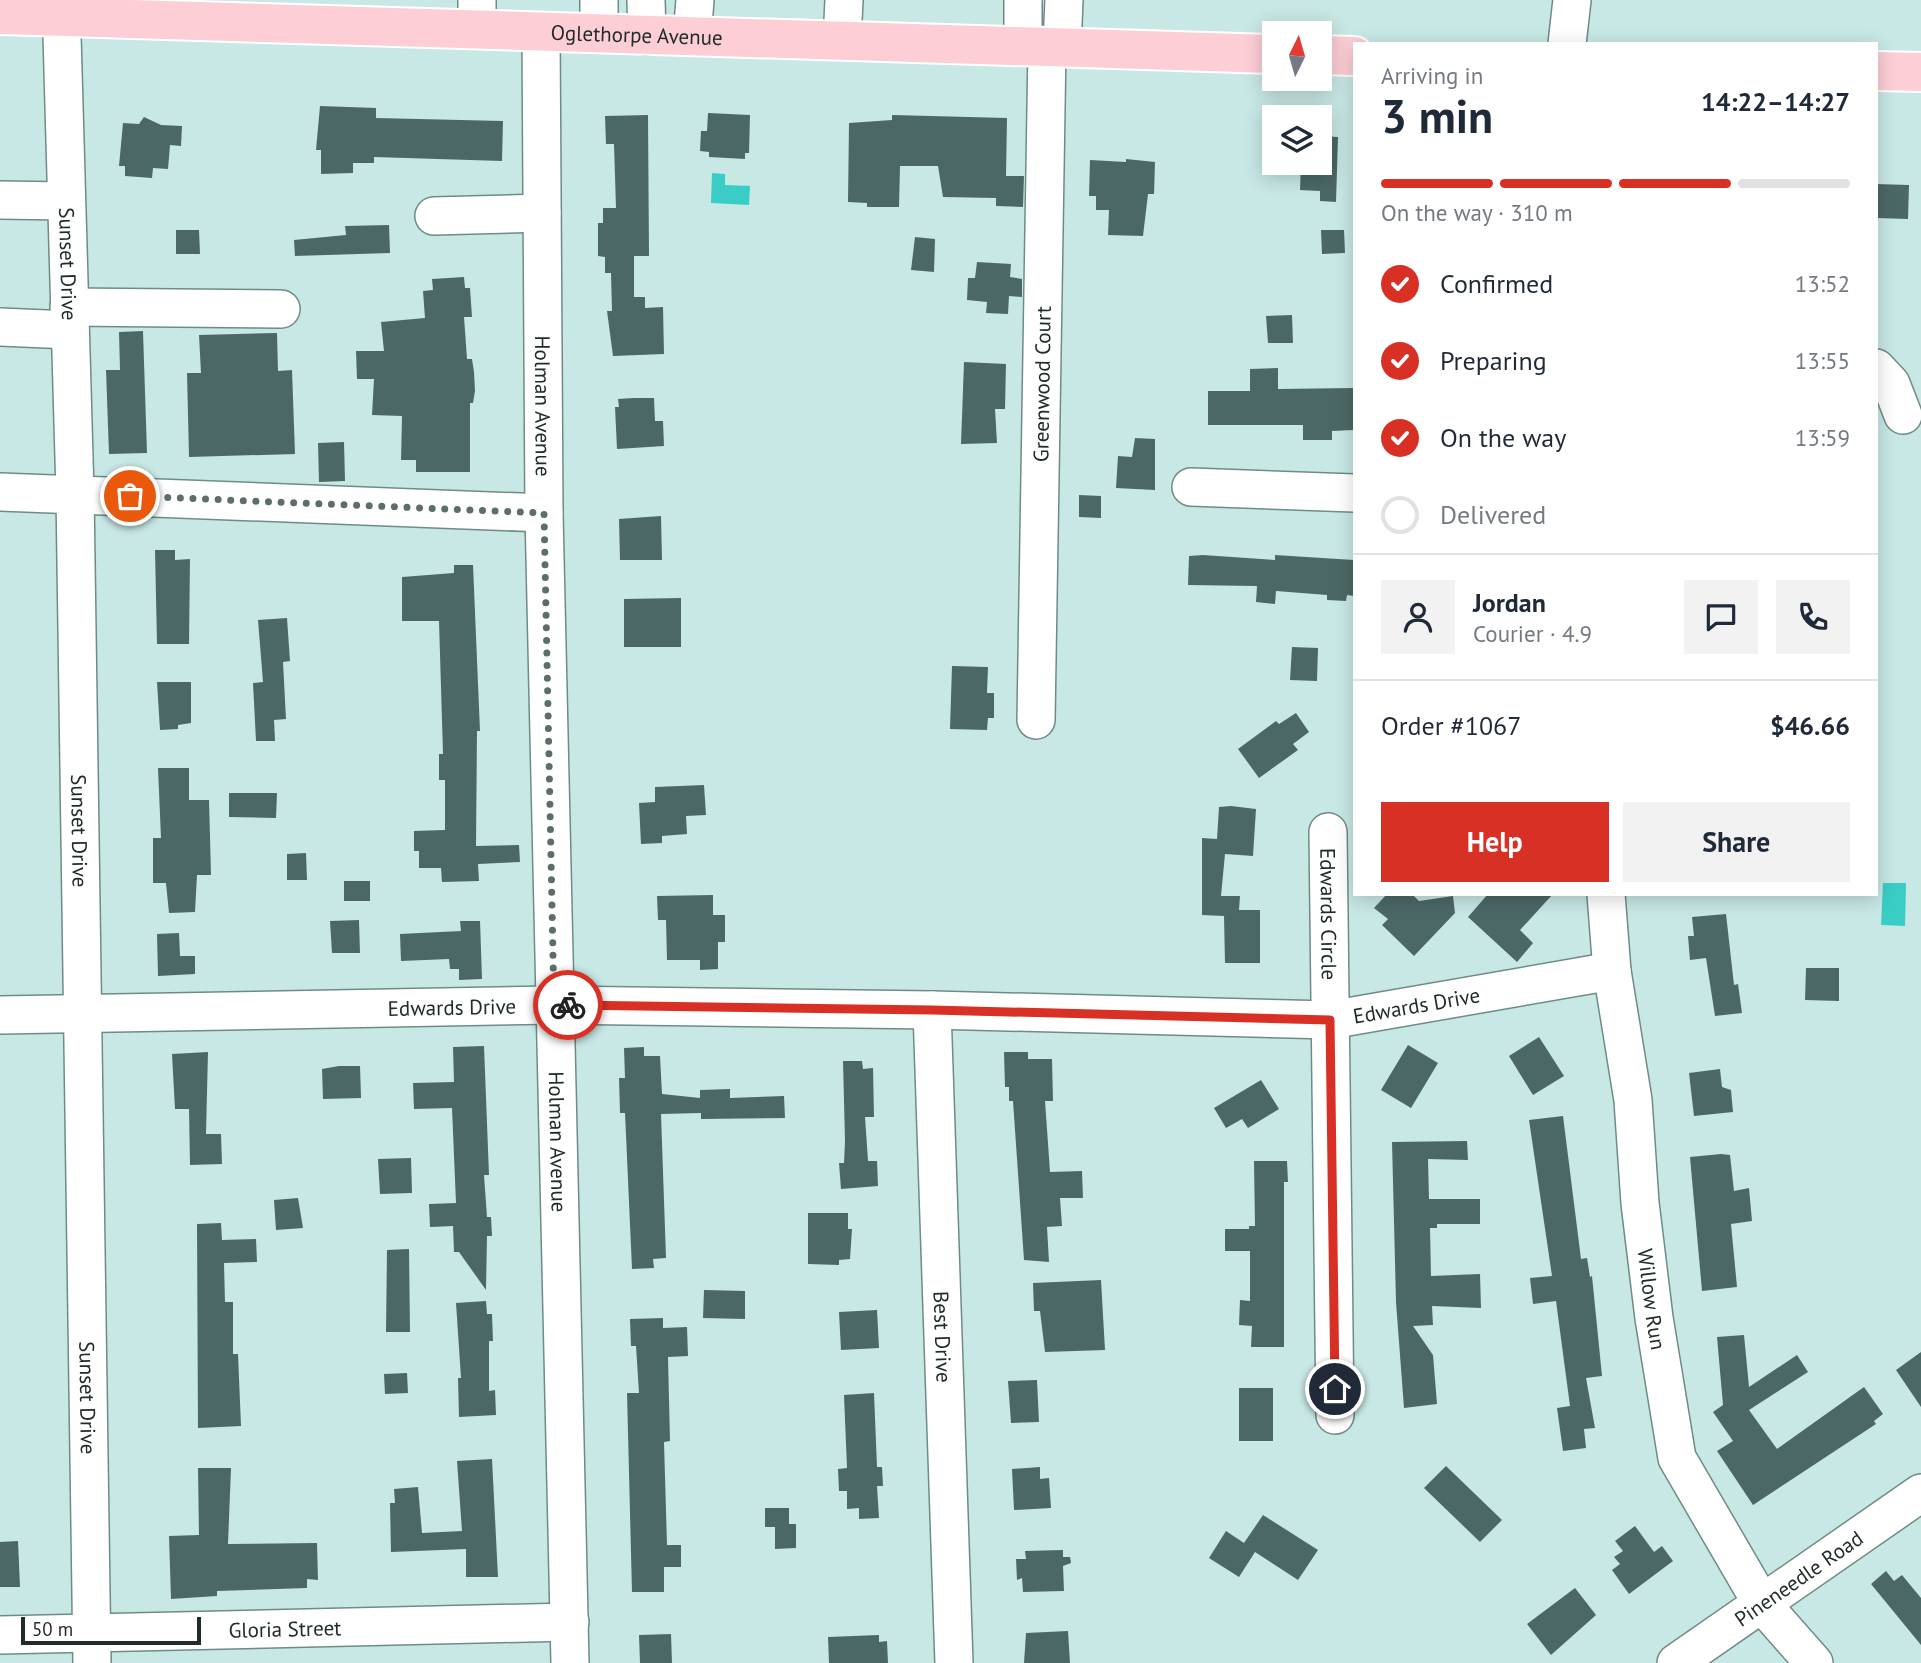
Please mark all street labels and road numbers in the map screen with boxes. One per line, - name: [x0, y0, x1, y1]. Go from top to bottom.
- street label: Oglethorpe Avenue: [550, 18, 723, 51]
- street label: Sunset Drive: [53, 207, 84, 321]
- street label: Greenwood Court: [1027, 306, 1056, 462]
- street label: Holman Avenue: [529, 335, 557, 477]
- street label: Sunset Drive: [66, 774, 94, 888]
- street label: Edwards Circle: [1315, 848, 1343, 980]
- street label: Edwards Drive: [1351, 981, 1482, 1029]
- street label: Edwards Drive: [387, 992, 516, 1021]
- street label: Holman Avenue: [543, 1071, 573, 1213]
- street label: Willow Run: [1632, 1247, 1673, 1352]
- street label: Best Drive: [928, 1291, 958, 1383]
- street label: Sunset Drive: [74, 1341, 102, 1455]
- street label: Pineneedle Road: [1729, 1524, 1868, 1632]
- street label: Gloria Street: [228, 1614, 342, 1643]

